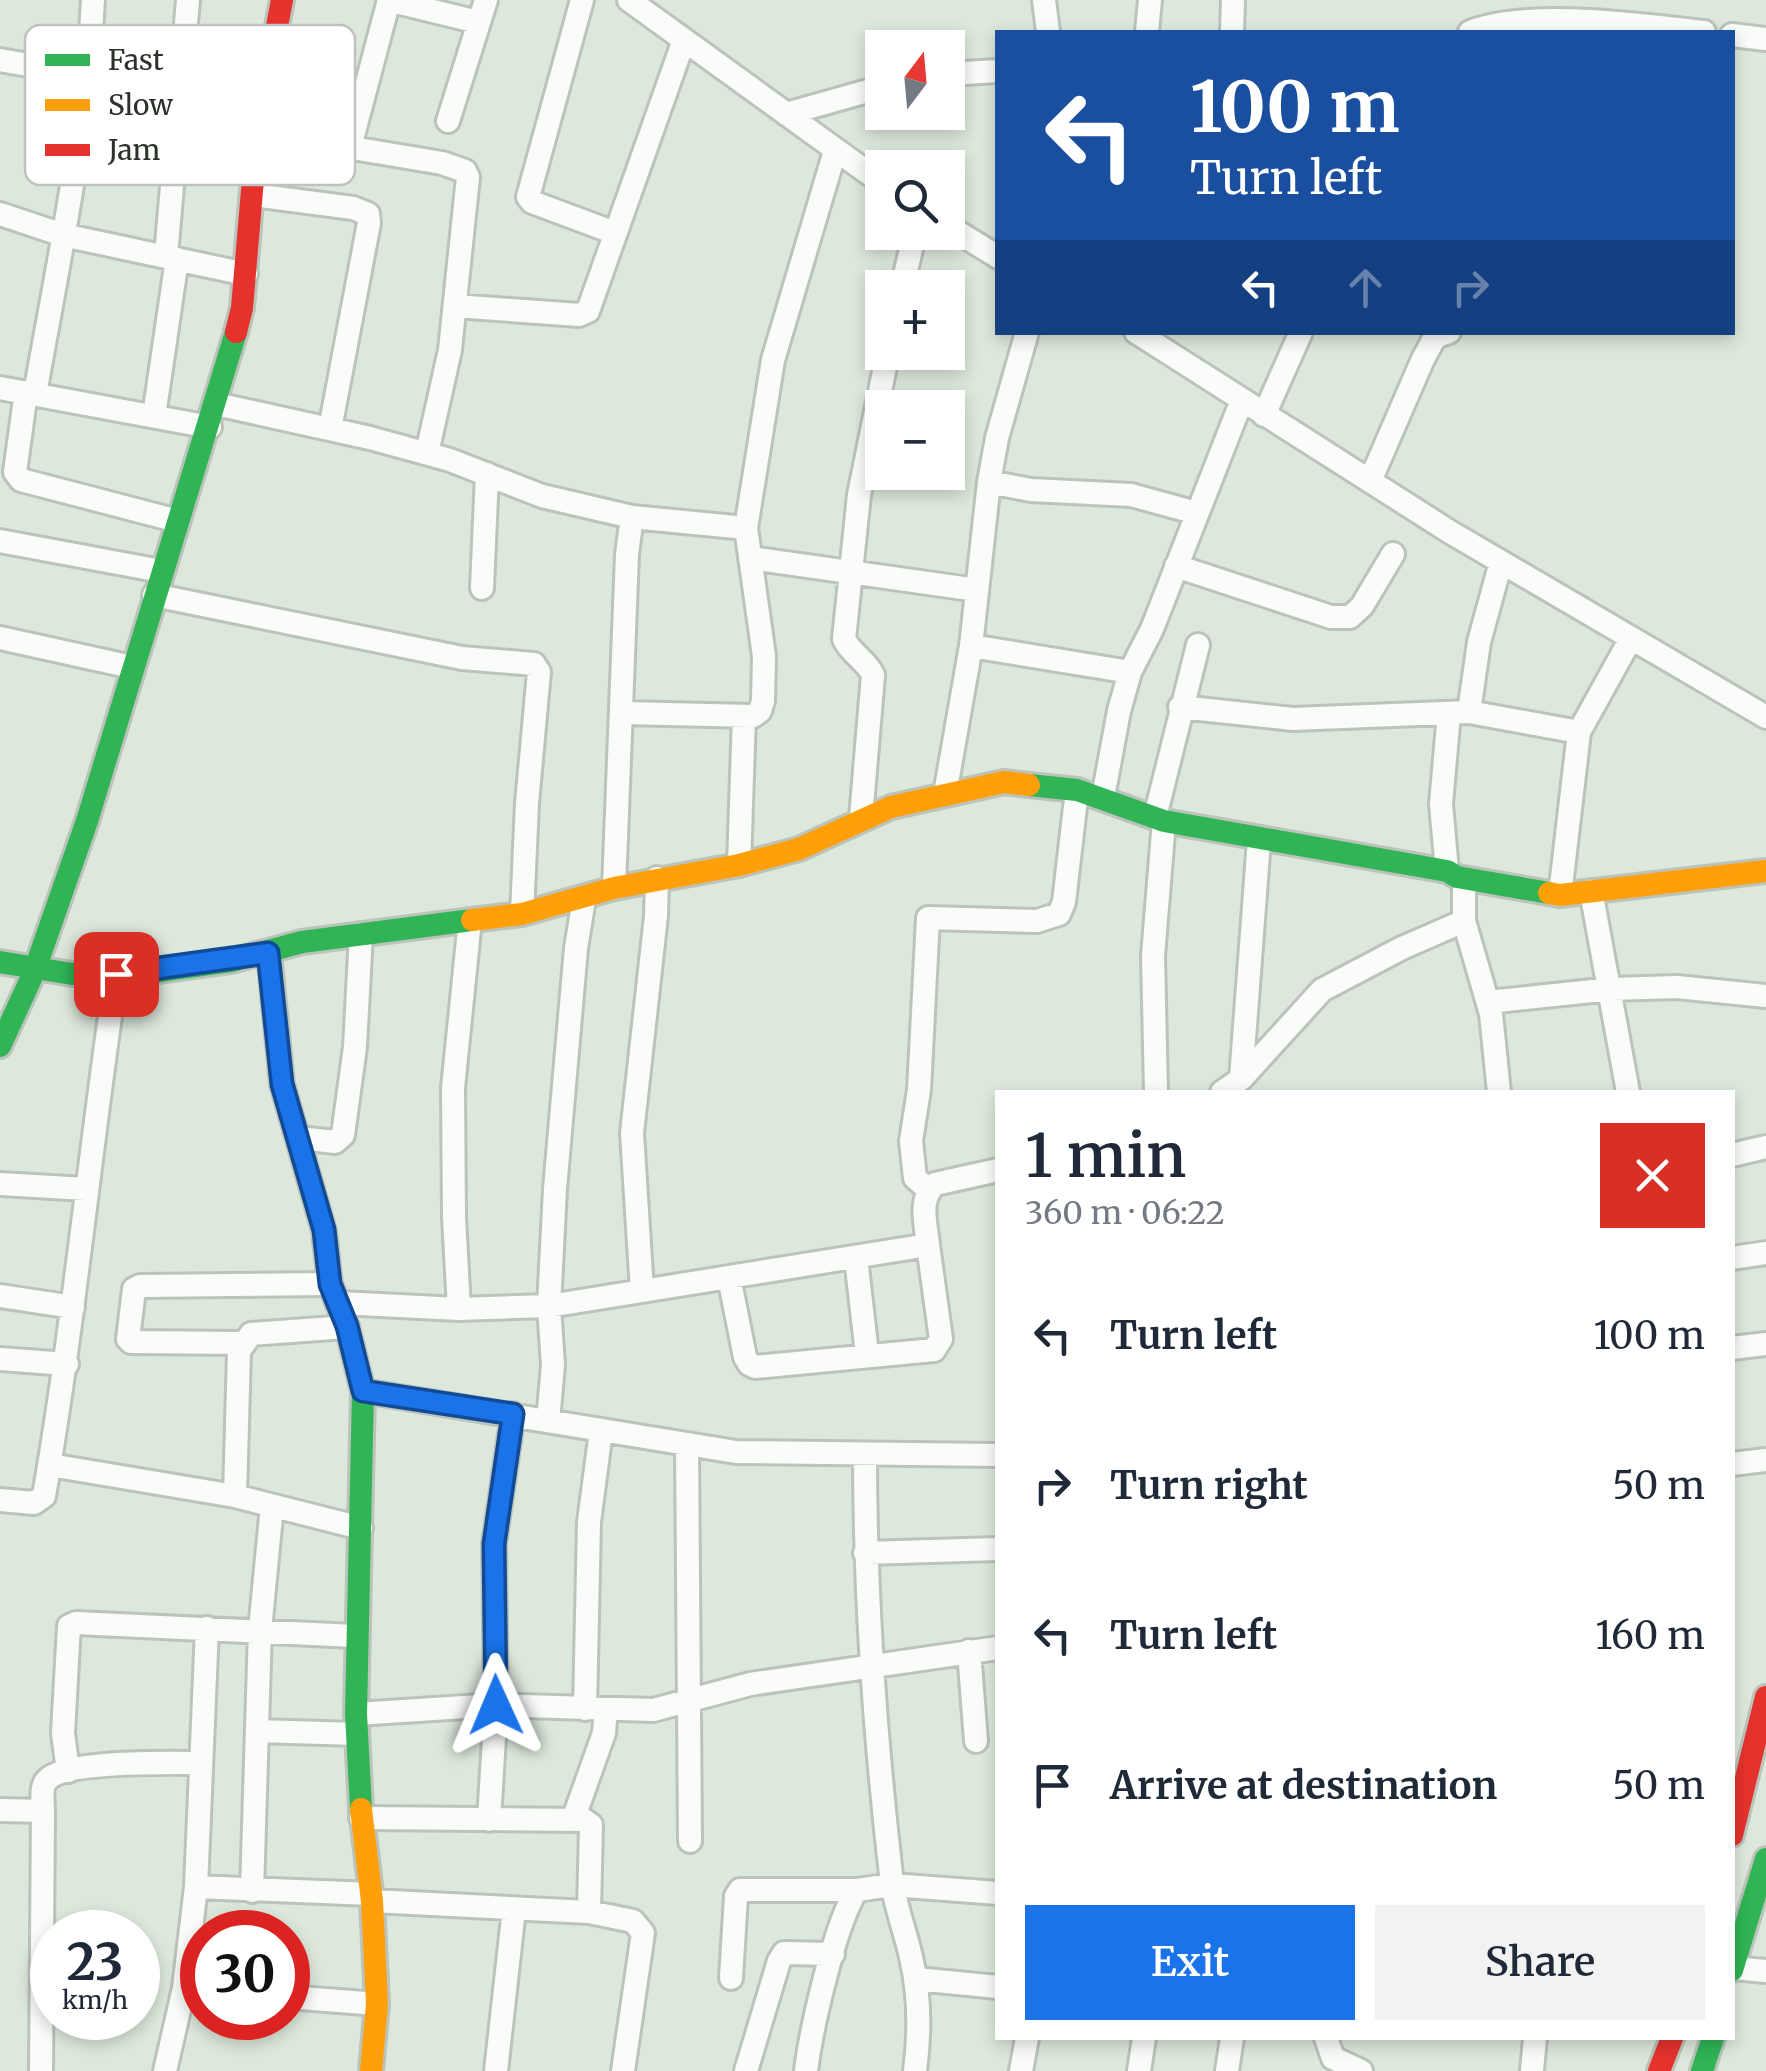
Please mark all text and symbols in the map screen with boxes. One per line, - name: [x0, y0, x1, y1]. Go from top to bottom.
- legend: [25, 25, 355, 185]
- north arrow: [865, 30, 965, 130]
- map controls: [865, 30, 965, 490]
- text: Fast: [108, 42, 164, 78]
- text: 100 m: [1190, 63, 1400, 151]
- icon: left: [1025, 70, 1155, 200]
- text: Slow: [108, 87, 173, 123]
- text: Jam: [107, 132, 161, 168]
- button: search: [865, 150, 965, 250]
- text: Turn left: [1190, 150, 1382, 206]
- icon: left: [1233, 260, 1288, 315]
- icon: ahead: [1338, 260, 1393, 315]
- icon: right: [1443, 260, 1498, 315]
- button: +: [865, 270, 965, 370]
- button: −: [865, 390, 965, 490]
- pin: [74, 932, 159, 1017]
- icon: arrive: [89, 947, 144, 1002]
- text: 1 min: [1025, 1118, 1186, 1193]
- button: close: [1600, 1123, 1705, 1228]
- text: 360 m · 06:22: [1025, 1193, 1225, 1233]
- icon: left: [1025, 1308, 1080, 1363]
- text: Turn left: [1110, 1312, 1277, 1359]
- text: 100 m: [1593, 1312, 1705, 1359]
- icon: right: [1025, 1458, 1080, 1513]
- text: Turn right: [1110, 1462, 1308, 1509]
- text: 50 m: [1612, 1462, 1705, 1509]
- icon: left: [1025, 1608, 1080, 1663]
- text: Turn left: [1110, 1612, 1277, 1659]
- text: 160 m: [1595, 1612, 1705, 1659]
- position arrow: [444, 1653, 548, 1757]
- icon: arrive: [1025, 1758, 1080, 1813]
- text: Arrive at destination: [1110, 1762, 1497, 1809]
- text: 50 m: [1612, 1762, 1705, 1809]
- button: Exit: [1025, 1905, 1355, 2020]
- button: Share: [1375, 1905, 1705, 2020]
- speed limit sign: 30: [180, 1910, 310, 2040]
- text: 23: [67, 1931, 123, 1994]
- text: km/h: [62, 1984, 128, 2016]

